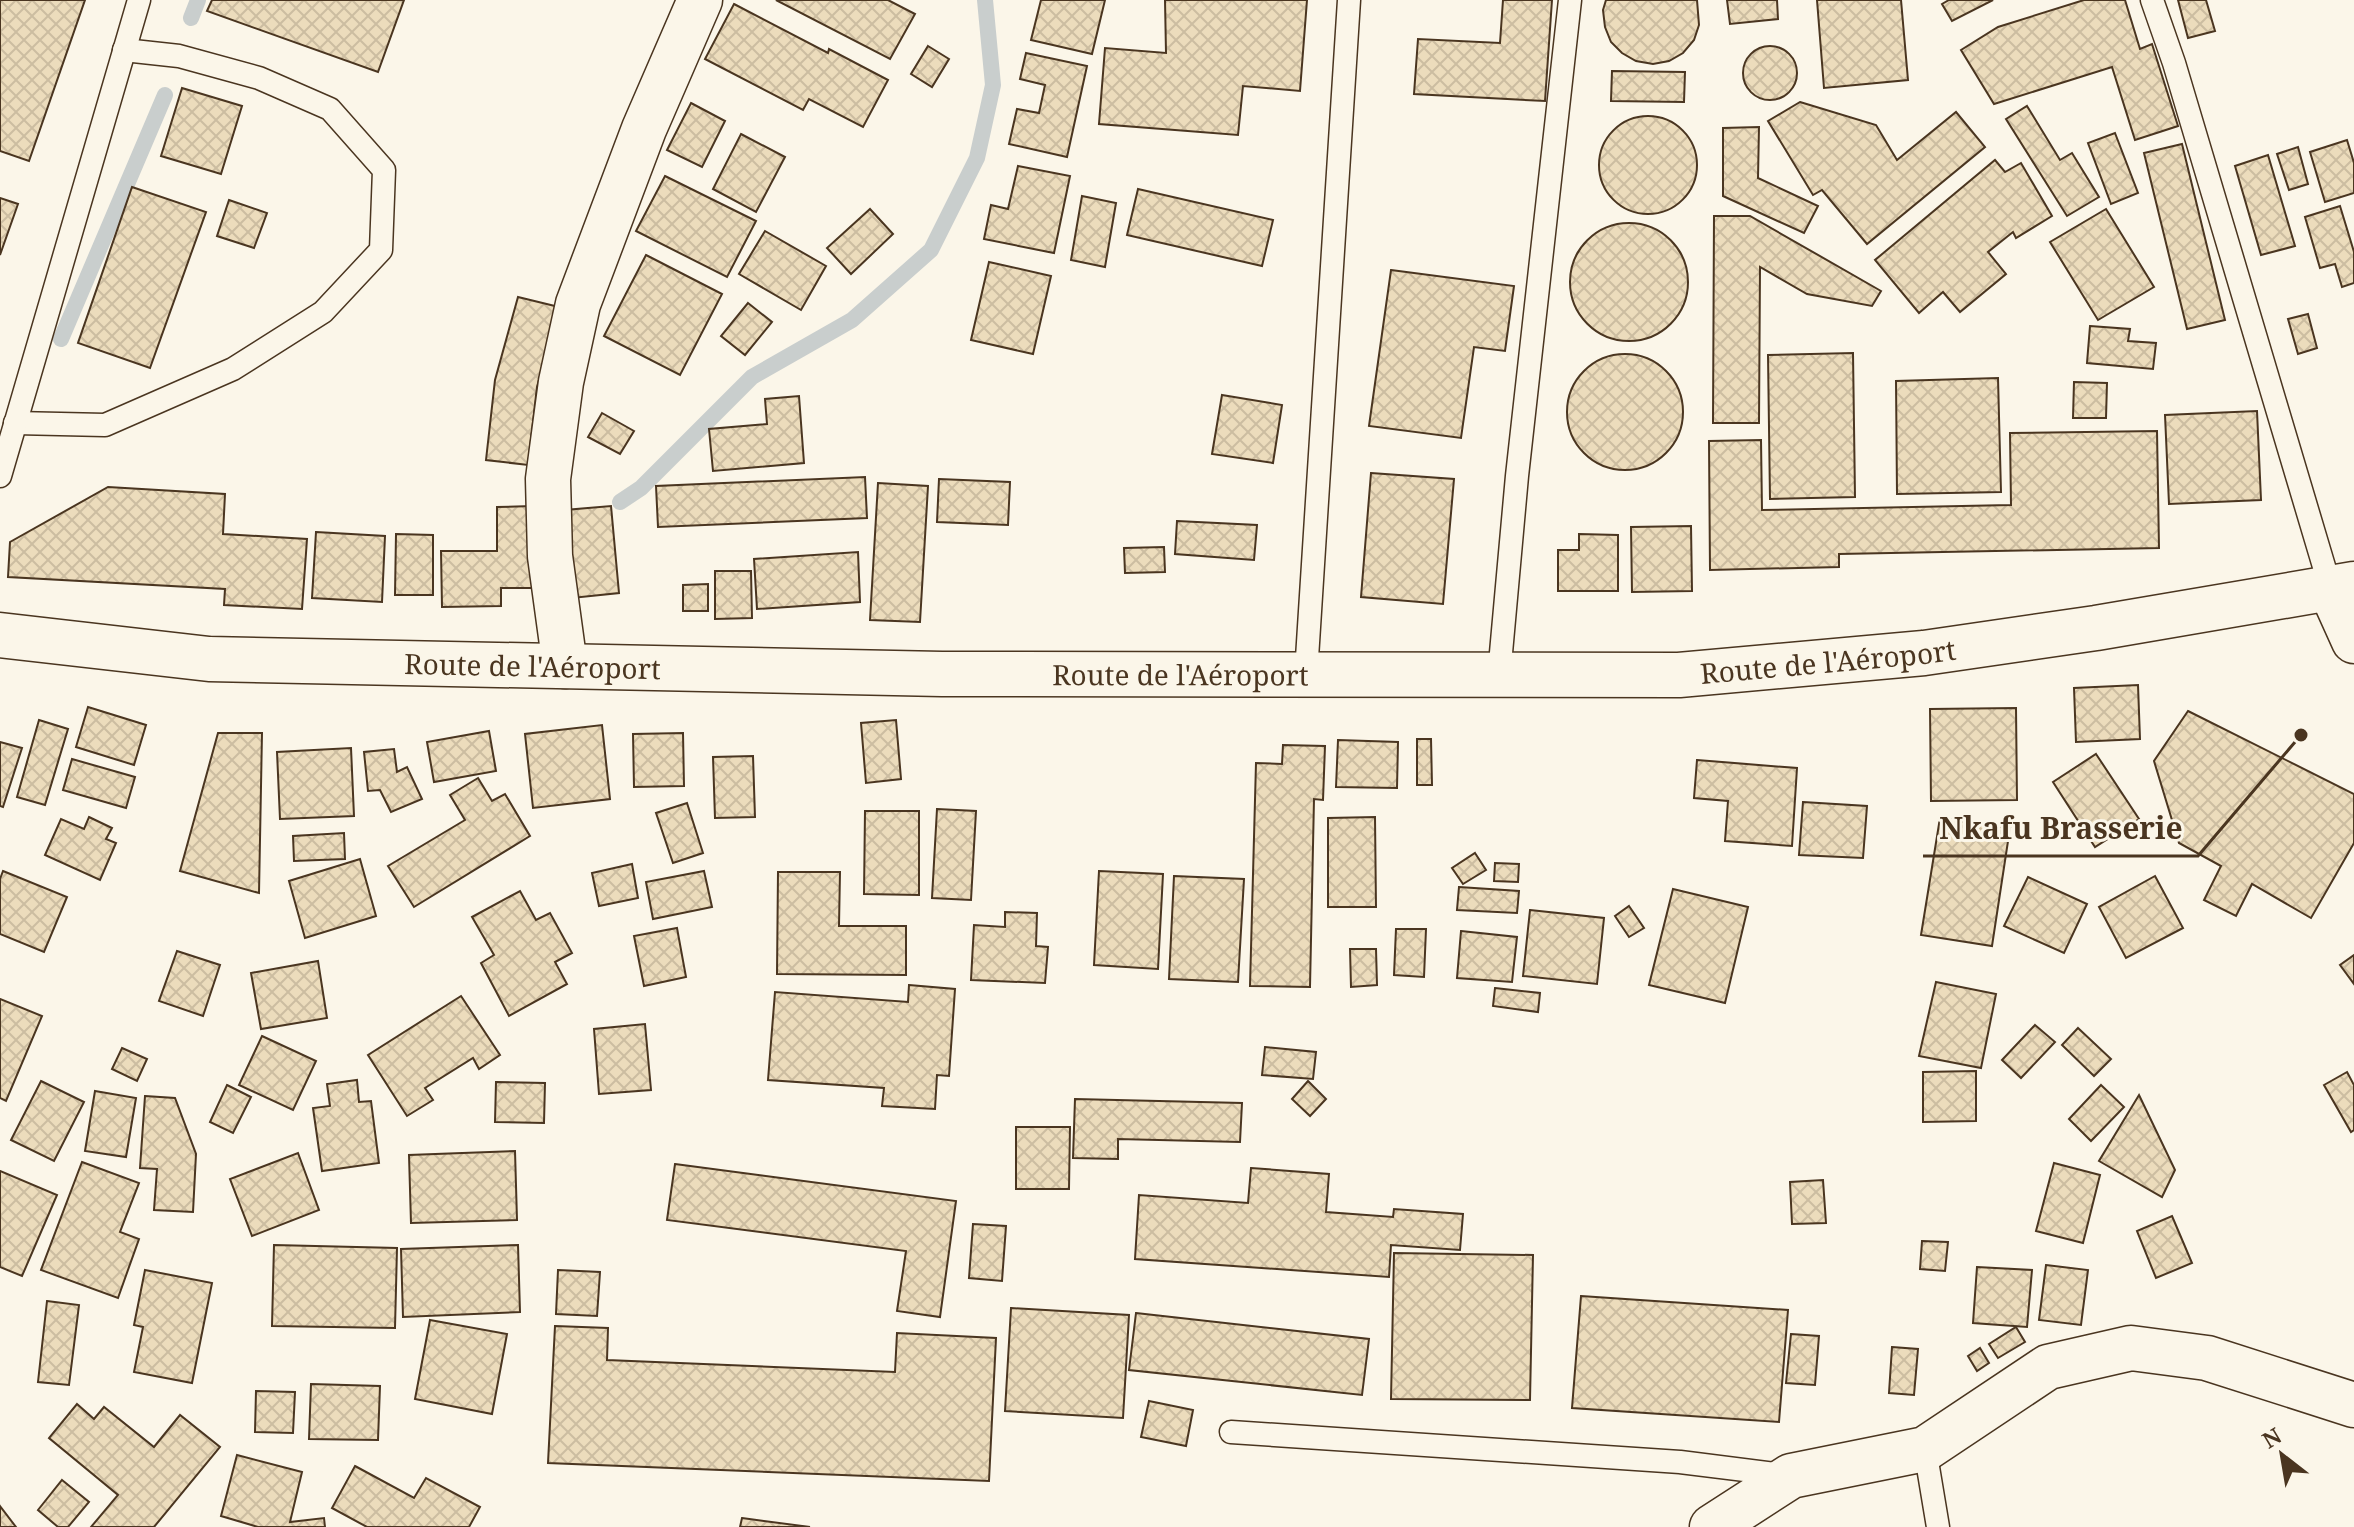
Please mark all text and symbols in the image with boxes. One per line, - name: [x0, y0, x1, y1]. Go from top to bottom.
- street label: Route de l'Aéroport: [1698, 630, 1958, 692]
- street label: Route de l'Aéroport: [404, 644, 661, 687]
- street label: Route de l'Aéroport: [1052, 655, 1309, 693]
- callout: Nkafu Brasserie: [1923, 802, 2198, 856]
- text: Nkafu Brasserie: [1939, 807, 2183, 848]
- north arrow: [2242, 1415, 2322, 1495]
- text: N: [2256, 1420, 2286, 1454]

